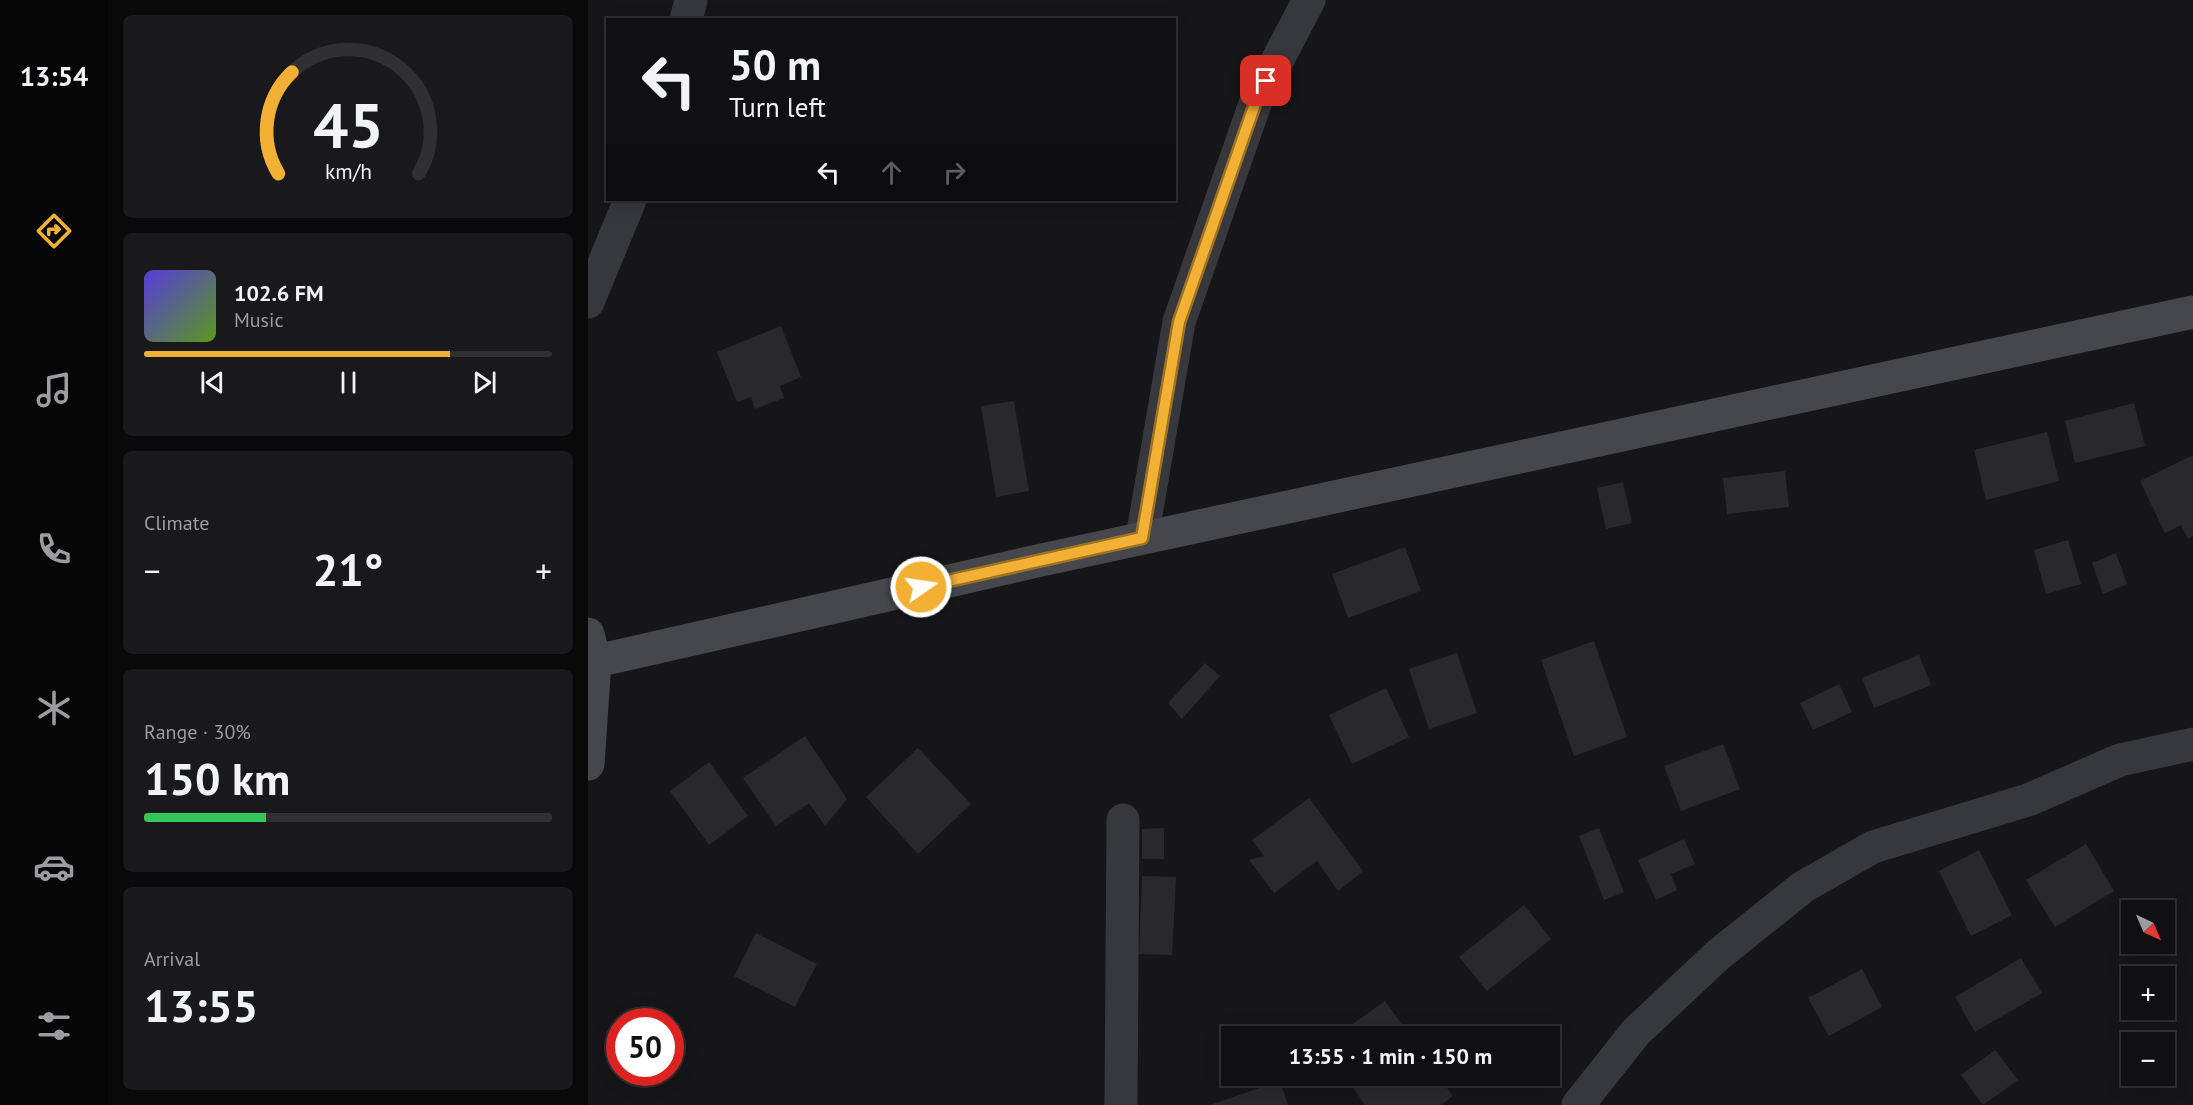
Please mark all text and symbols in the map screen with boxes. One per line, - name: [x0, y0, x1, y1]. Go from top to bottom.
- text: 50 m: [729, 37, 821, 92]
- icon: left: [630, 42, 708, 120]
- pin: [1240, 55, 1291, 106]
- text: 13:54: [20, 59, 88, 93]
- icon: arrive: [1249, 64, 1282, 97]
- text: 45: [313, 84, 383, 165]
- text: Turn left: [729, 90, 826, 124]
- icon: left: [812, 156, 845, 189]
- icon: ahead: [875, 156, 908, 189]
- icon: right: [938, 156, 971, 189]
- text: km/h: [324, 157, 371, 185]
- icon: directions: [33, 210, 75, 252]
- text: 102.6 FM: [234, 279, 324, 307]
- text: Music: [234, 307, 283, 333]
- icon: previous: [196, 366, 229, 399]
- icon: pause: [332, 366, 365, 399]
- icon: next: [468, 366, 501, 399]
- icon: music: [33, 369, 75, 411]
- text: Climate: [144, 510, 210, 536]
- icon: phone: [33, 528, 75, 570]
- text: 21°: [313, 540, 383, 598]
- text: −: [144, 549, 161, 592]
- text: +: [535, 549, 552, 592]
- position arrow: [889, 555, 953, 619]
- icon: climate: [33, 687, 75, 729]
- text: Range · 30%: [144, 719, 251, 745]
- text: 150 km: [144, 749, 290, 807]
- icon: car: [33, 846, 75, 888]
- north arrow: [2121, 900, 2175, 954]
- map controls: [2121, 900, 2175, 1086]
- text: Arrival: [144, 946, 200, 972]
- button: +: [2121, 966, 2175, 1020]
- text: 13:55: [144, 976, 258, 1034]
- icon: filters: [33, 1005, 75, 1047]
- speed limit sign: 50: [606, 1008, 684, 1086]
- button: −: [2121, 1032, 2175, 1086]
- text: 13:55 · 1 min · 150 m: [1289, 1042, 1492, 1070]

